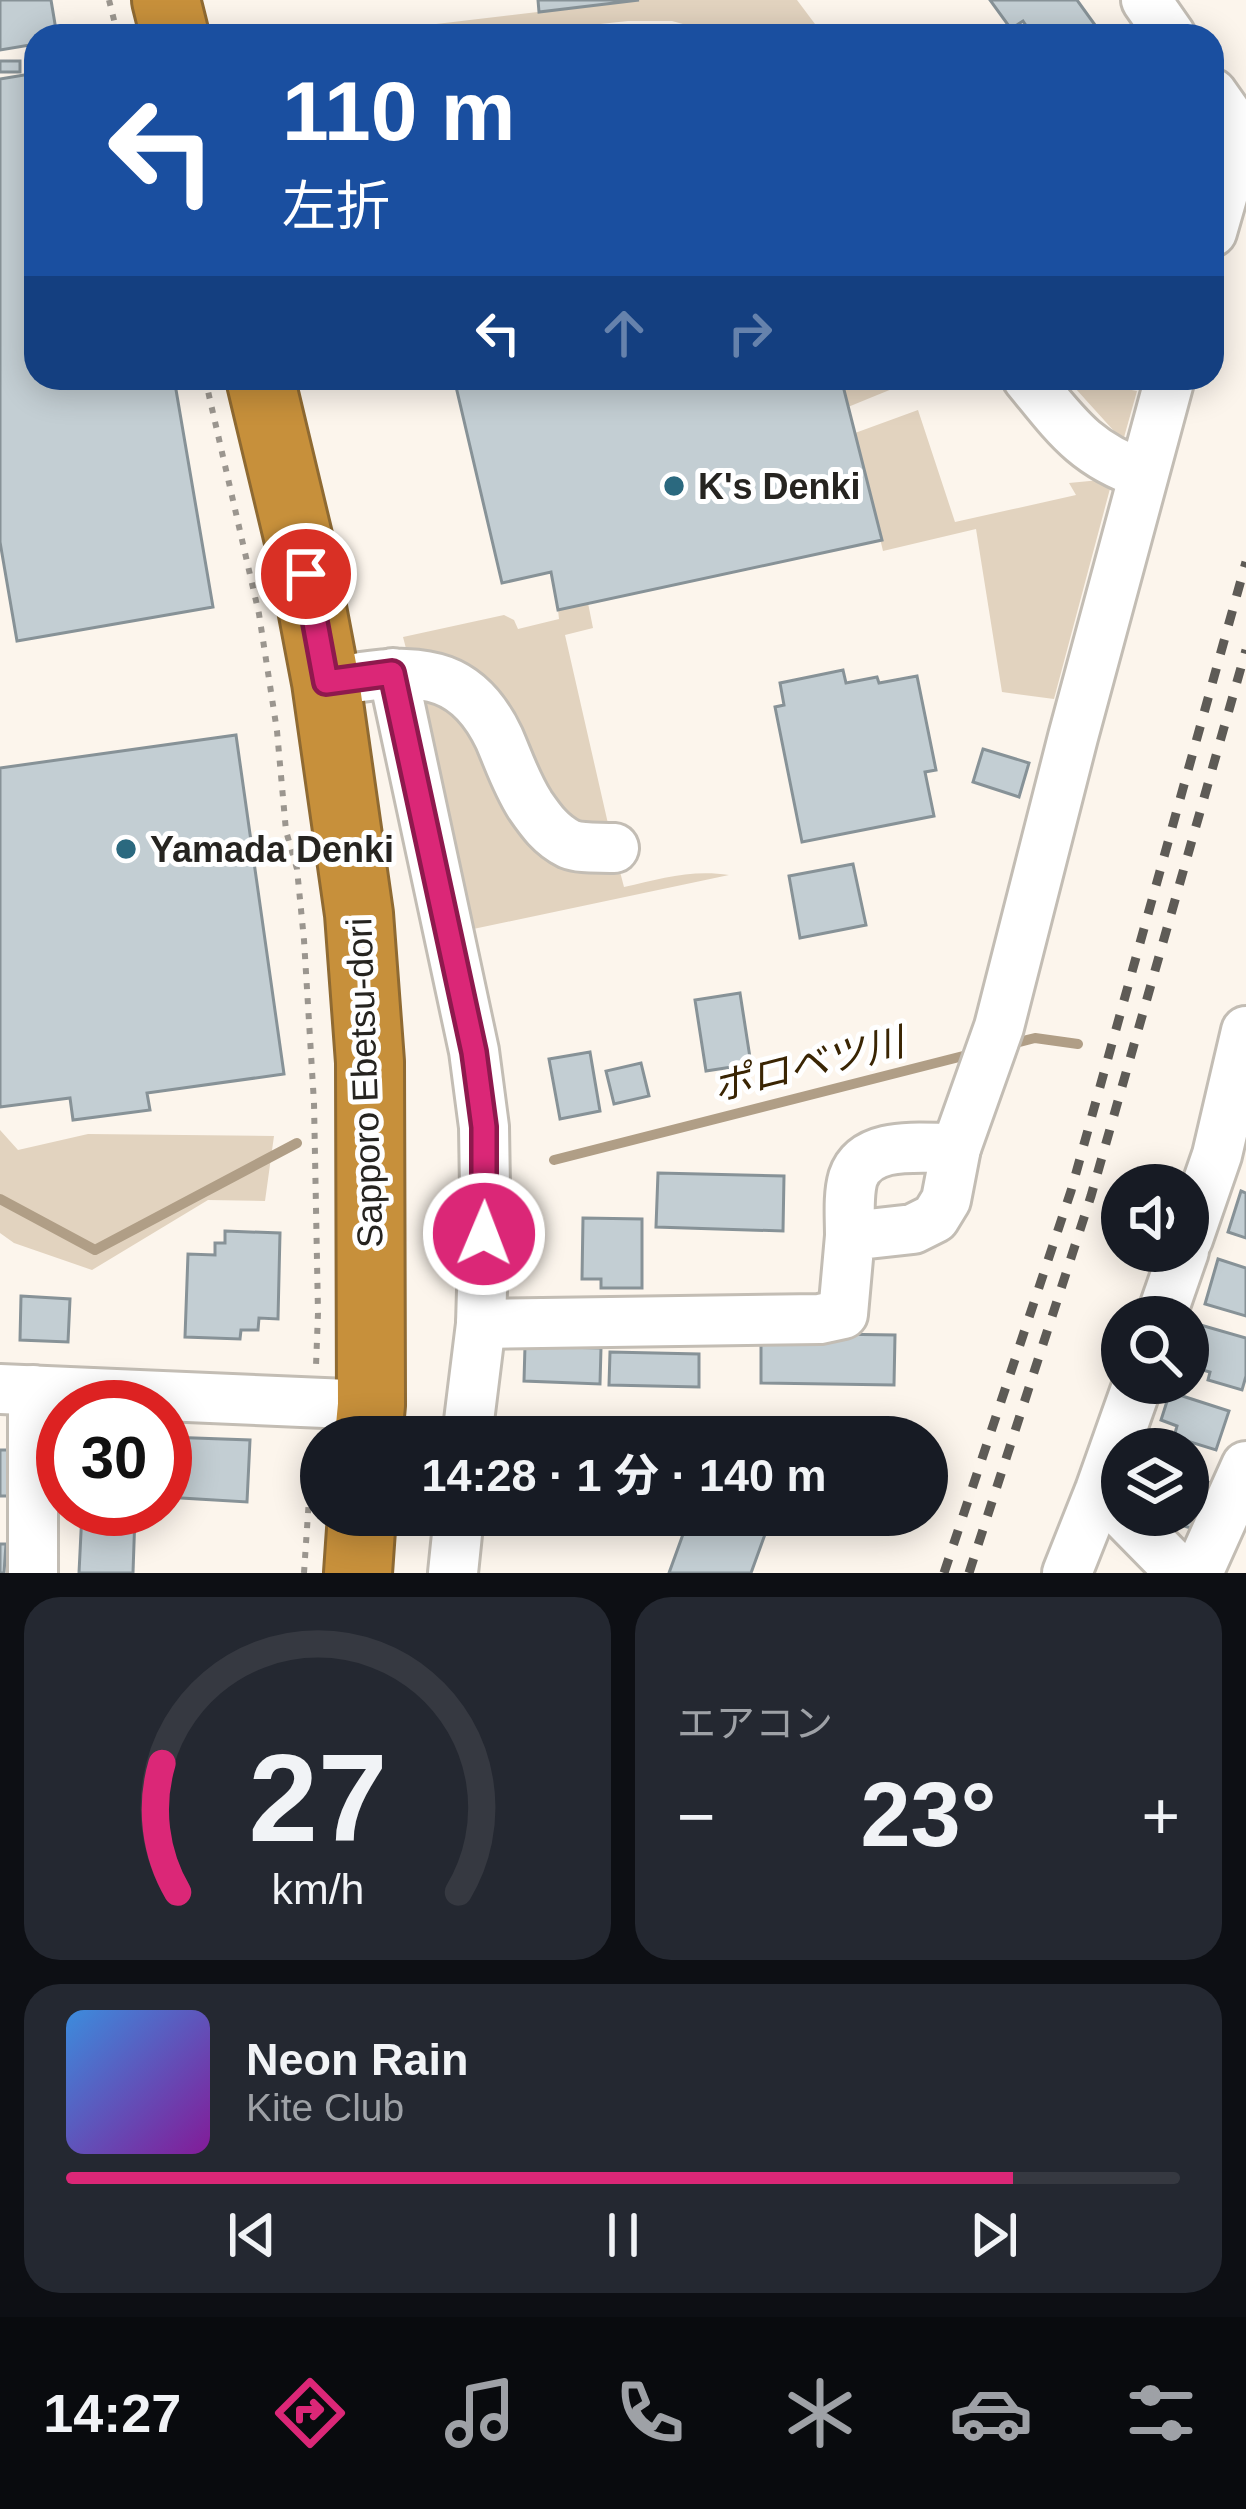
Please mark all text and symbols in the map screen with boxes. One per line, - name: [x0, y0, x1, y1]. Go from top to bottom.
- text: 110 m: [282, 64, 516, 158]
- icon: left: [84, 72, 240, 228]
- text: 左折: [282, 176, 390, 236]
- icon: left: [465, 300, 531, 366]
- icon: ahead: [591, 300, 657, 366]
- icon: right: [717, 300, 783, 366]
- place label: K's Denki: [698, 466, 861, 507]
- marker: K's Denki: [661, 473, 687, 499]
- pin: [255, 523, 357, 625]
- icon: arrive: [273, 541, 339, 607]
- place label: Yamada Denki: [150, 829, 394, 870]
- marker: Yamada Denki: [113, 836, 139, 862]
- street label: Sapporo Ebetsu-dori: [338, 917, 391, 1249]
- water label: ポロベツ川: [708, 1019, 912, 1109]
- map controls: [1101, 1164, 1209, 1536]
- button: sound: [1101, 1164, 1209, 1272]
- position arrow: [421, 1171, 547, 1297]
- button: search: [1101, 1296, 1209, 1404]
- speed limit sign: 30: [36, 1380, 192, 1536]
- button: layers: [1101, 1428, 1209, 1536]
- text: 14:28 · 1 分 · 140 m: [421, 1450, 827, 1501]
- text: エアコン: [677, 1702, 833, 1745]
- text: 27: [248, 1728, 387, 1867]
- text: 23°: [860, 1765, 997, 1865]
- text: −: [677, 1779, 716, 1853]
- text: +: [1141, 1779, 1180, 1853]
- text: km/h: [271, 1864, 364, 1912]
- text: Neon Rain: [246, 2034, 469, 2085]
- text: Kite Club: [246, 2086, 404, 2129]
- icon: previous: [219, 2202, 285, 2268]
- icon: pause: [590, 2202, 656, 2268]
- icon: next: [961, 2202, 1027, 2268]
- icon: directions: [268, 2371, 352, 2455]
- icon: music: [438, 2371, 522, 2455]
- icon: phone: [608, 2371, 692, 2455]
- icon: climate: [778, 2371, 862, 2455]
- icon: car: [949, 2371, 1033, 2455]
- icon: filters: [1119, 2371, 1203, 2455]
- text: 14:27: [43, 2383, 181, 2443]

